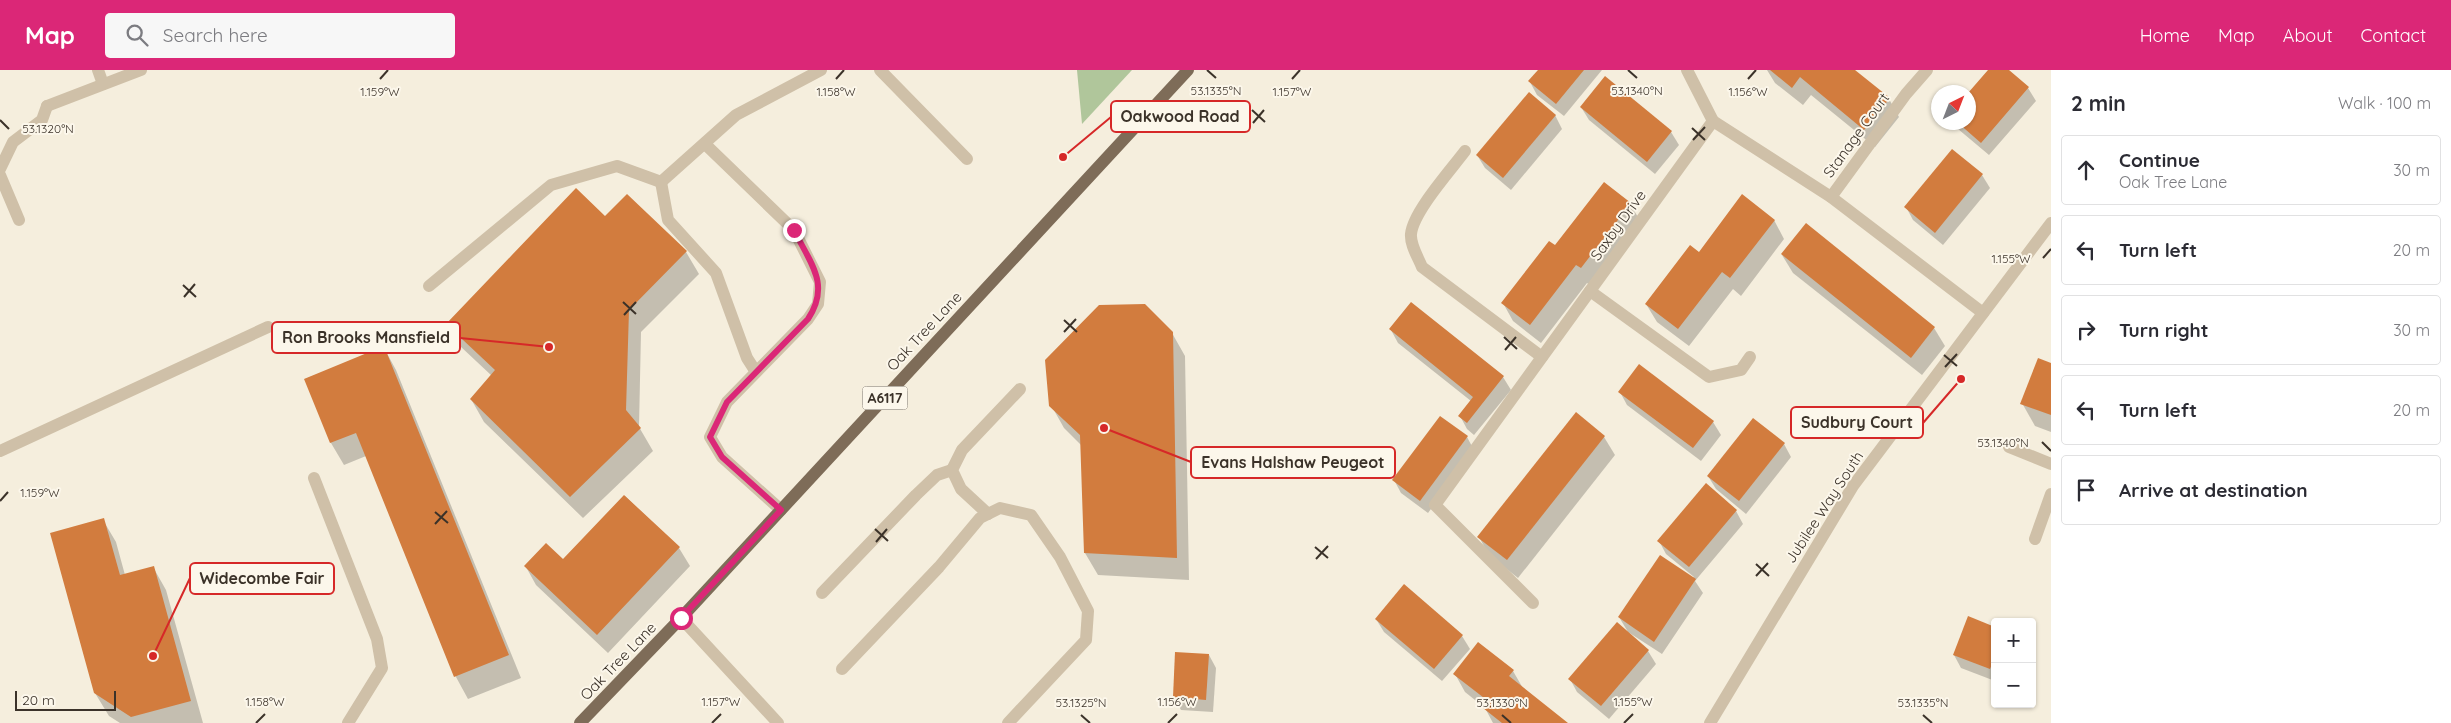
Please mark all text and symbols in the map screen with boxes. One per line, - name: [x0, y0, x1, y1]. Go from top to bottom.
- search box: [105, 13, 455, 58]
- text: Map: [25, 20, 75, 50]
- icon: search: [123, 21, 151, 49]
- text: Search here: [163, 23, 268, 47]
- text: Home: [2140, 24, 2190, 47]
- text: Map: [2218, 24, 2255, 47]
- text: About: [2283, 24, 2333, 47]
- text: Contact: [2361, 24, 2426, 47]
- text: 53.1335°N: [1191, 83, 1241, 98]
- text: 53.1340°N: [1611, 83, 1663, 98]
- text: 1.159°W: [360, 84, 400, 99]
- text: 1.158°W: [816, 84, 856, 99]
- text: 1.157°W: [1273, 84, 1312, 99]
- text: 1.156°W: [1728, 84, 1768, 99]
- north arrow: [1931, 85, 1976, 130]
- street label: Stanage Court: [1819, 89, 1893, 181]
- text: 2 min: [2071, 90, 2126, 116]
- text: Walk · 100 m: [2338, 93, 2431, 113]
- callout: Oakwood Road: [1111, 101, 1250, 132]
- text: Oakwood Road: [1120, 106, 1240, 126]
- text: 53.1320°N: [22, 121, 74, 136]
- text: Continue: [2119, 148, 2200, 172]
- icon: ahead: [2072, 156, 2100, 184]
- text: 30 m: [2393, 160, 2430, 180]
- text: Oak Tree Lane: [2119, 172, 2227, 192]
- street label: Saxby Drive: [1586, 186, 1650, 264]
- route end: [783, 219, 806, 242]
- icon: left: [2072, 236, 2100, 264]
- text: Turn left: [2119, 238, 2197, 262]
- text: 20 m: [2393, 240, 2430, 260]
- text: 1.155°W: [1991, 251, 2031, 266]
- street label: Oak Tree Lane: [882, 287, 966, 375]
- icon: right: [2072, 316, 2100, 344]
- text: Turn right: [2119, 318, 2208, 342]
- text: 30 m: [2393, 320, 2430, 340]
- callout: Ron Brooks Mansfield: [272, 322, 460, 353]
- text: Ron Brooks Mansfield: [282, 327, 450, 347]
- road number: A6117: [862, 386, 908, 409]
- icon: left: [2072, 396, 2100, 424]
- text: Turn left: [2119, 398, 2197, 422]
- text: 20 m: [2393, 400, 2430, 420]
- callout: Sudbury Court: [1791, 407, 1923, 438]
- text: Sudbury Court: [1801, 412, 1913, 432]
- text: 53.1340°N: [1977, 435, 2029, 450]
- callout: Evans Halshaw Peugeot: [1191, 447, 1395, 478]
- street label: Jubilee Way South: [1781, 448, 1867, 566]
- text: Evans Halshaw Peugeot: [1201, 452, 1385, 472]
- icon: arrive: [2072, 476, 2100, 504]
- text: Arrive at destination: [2119, 478, 2308, 502]
- text: 1.159°W: [20, 485, 60, 500]
- callout: Widecombe Fair: [190, 563, 334, 594]
- text: Widecombe Fair: [200, 568, 324, 588]
- route start: [670, 607, 693, 630]
- street label: Oak Tree Lane: [576, 618, 660, 704]
- map controls: [1991, 618, 2036, 708]
- button: +: [1991, 618, 2036, 663]
- button: −: [1991, 663, 2036, 708]
- scale bar: [15, 688, 116, 711]
- text: 20 m: [22, 691, 55, 709]
- text: 1.158°W: [245, 694, 285, 709]
- text: 1.157°W: [702, 694, 741, 709]
- text: 1.156°W: [1157, 694, 1197, 709]
- text: 1.155°W: [1613, 694, 1653, 709]
- text: 53.1325°N: [1055, 695, 1107, 710]
- text: 53.1330°N: [1476, 695, 1528, 710]
- text: 53.1335°N: [1898, 695, 1948, 710]

